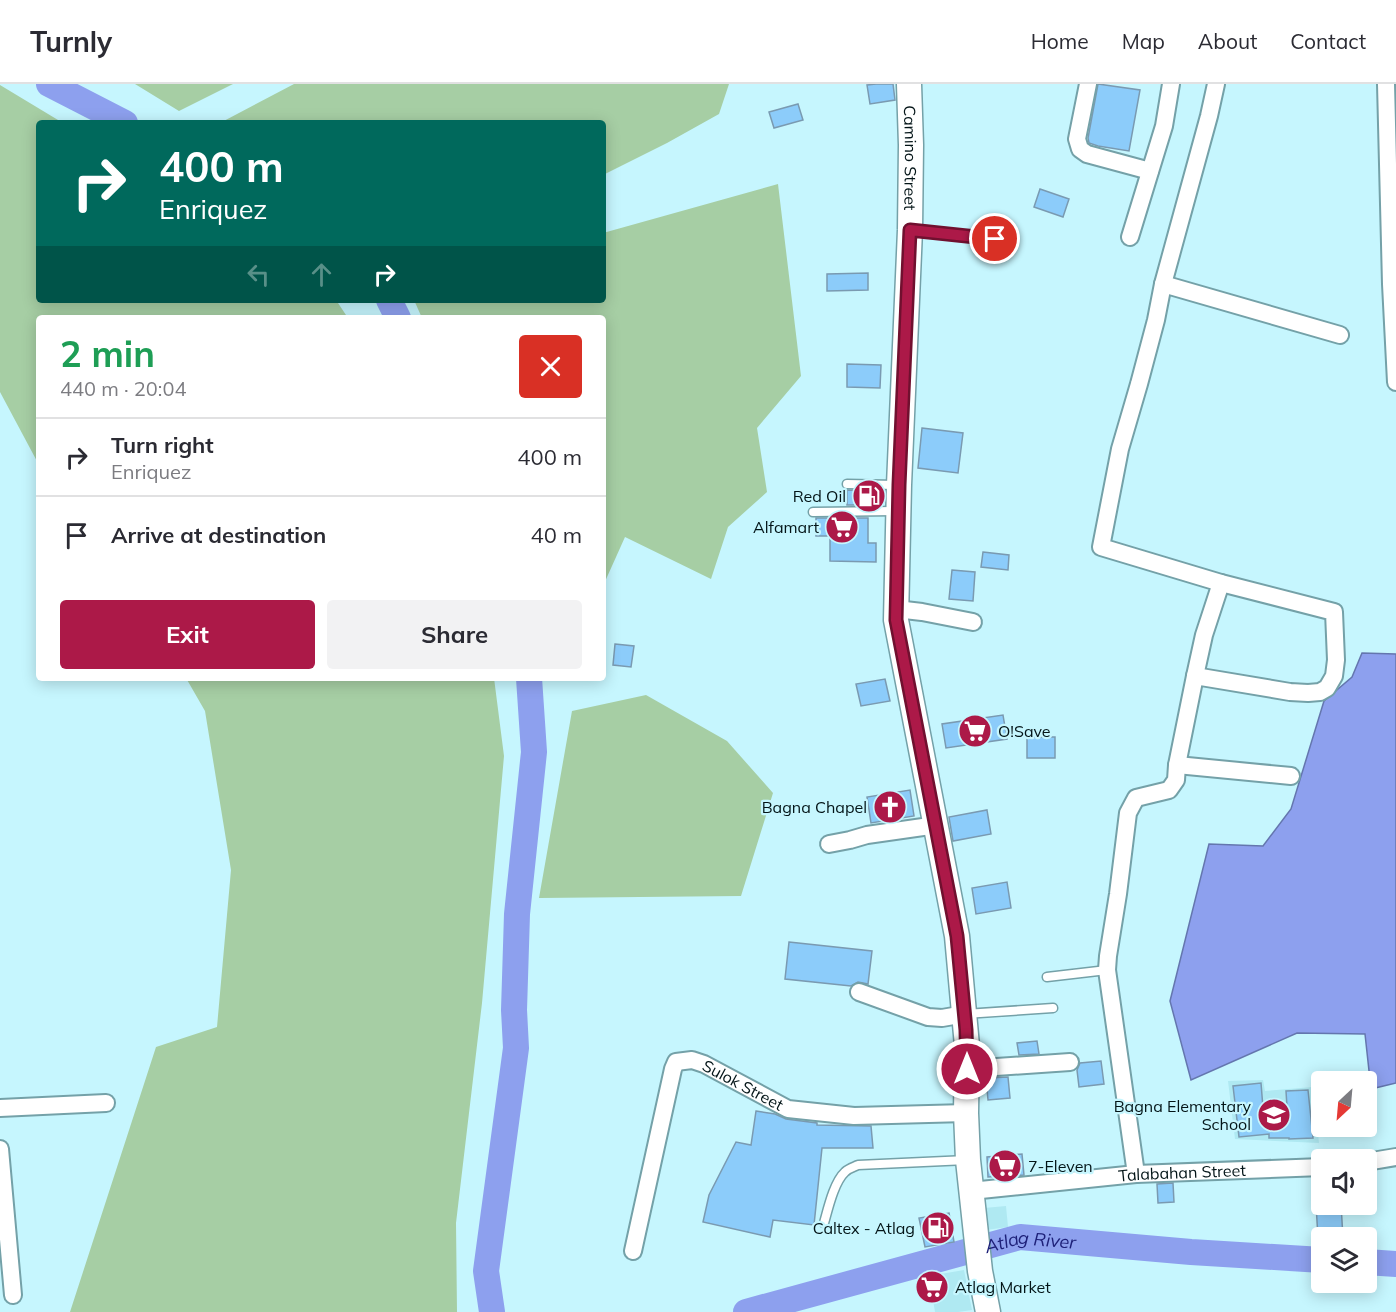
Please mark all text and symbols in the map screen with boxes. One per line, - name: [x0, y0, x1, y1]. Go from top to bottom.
- text: Turnly: [30, 24, 112, 59]
- text: Home: [1031, 28, 1089, 54]
- text: Map: [1122, 28, 1165, 54]
- text: About: [1198, 28, 1257, 54]
- text: Contact: [1290, 28, 1366, 54]
- street label: Camino Street: [900, 105, 921, 211]
- text: 400 m: [159, 140, 284, 193]
- icon: right: [60, 144, 138, 222]
- text: Enriquez: [159, 192, 267, 226]
- pin: [969, 213, 1020, 264]
- icon: arrive: [978, 222, 1011, 255]
- icon: left: [242, 258, 275, 291]
- icon: ahead: [305, 258, 338, 291]
- icon: right: [368, 258, 401, 291]
- text: 2 min: [60, 331, 155, 376]
- button: close: [519, 335, 582, 398]
- text: 440 m · 20:04: [60, 376, 186, 401]
- text: Turn right: [111, 431, 214, 459]
- icon: right: [60, 441, 93, 474]
- text: 400 m: [517, 443, 582, 471]
- text: Enriquez: [111, 459, 191, 484]
- fuel station icon: Red Oil: [851, 478, 887, 514]
- place label: Red Oil: [793, 486, 846, 506]
- supermarket icon: Alfamart: [824, 509, 860, 545]
- place label: Alfamart: [753, 517, 819, 537]
- icon: arrive: [60, 519, 93, 552]
- text: Arrive at destination: [111, 521, 326, 549]
- text: 40 m: [531, 521, 582, 549]
- button: Exit: [60, 600, 315, 669]
- button: Share: [327, 600, 582, 669]
- supermarket icon: O!Save: [957, 713, 993, 749]
- place label: O!Save: [998, 721, 1051, 741]
- church icon: Bagna Chapel: [872, 789, 908, 825]
- place label: Bagna Chapel: [762, 797, 867, 817]
- position arrow: [935, 1037, 999, 1101]
- street label: Sulok Street: [699, 1055, 787, 1115]
- north arrow: [1311, 1071, 1377, 1137]
- map controls: [1311, 1071, 1377, 1293]
- place label: Bagna Elementary School: [1114, 1096, 1252, 1134]
- school or university icon: Bagna Elementary School: [1256, 1097, 1292, 1133]
- supermarket icon: 7-Eleven: [987, 1148, 1023, 1184]
- button: sound: [1311, 1149, 1377, 1215]
- place label: 7-Eleven: [1028, 1156, 1093, 1176]
- street label: Talabahan Street: [1117, 1160, 1247, 1186]
- fuel station icon: Caltex - Atlag: [920, 1210, 956, 1246]
- place label: Caltex - Atlag: [813, 1218, 915, 1238]
- water label: Atlag River: [981, 1225, 1078, 1258]
- button: layers: [1311, 1227, 1377, 1293]
- supermarket icon: Atlag Market: [914, 1269, 950, 1305]
- place label: Atlag Market: [955, 1277, 1051, 1297]

